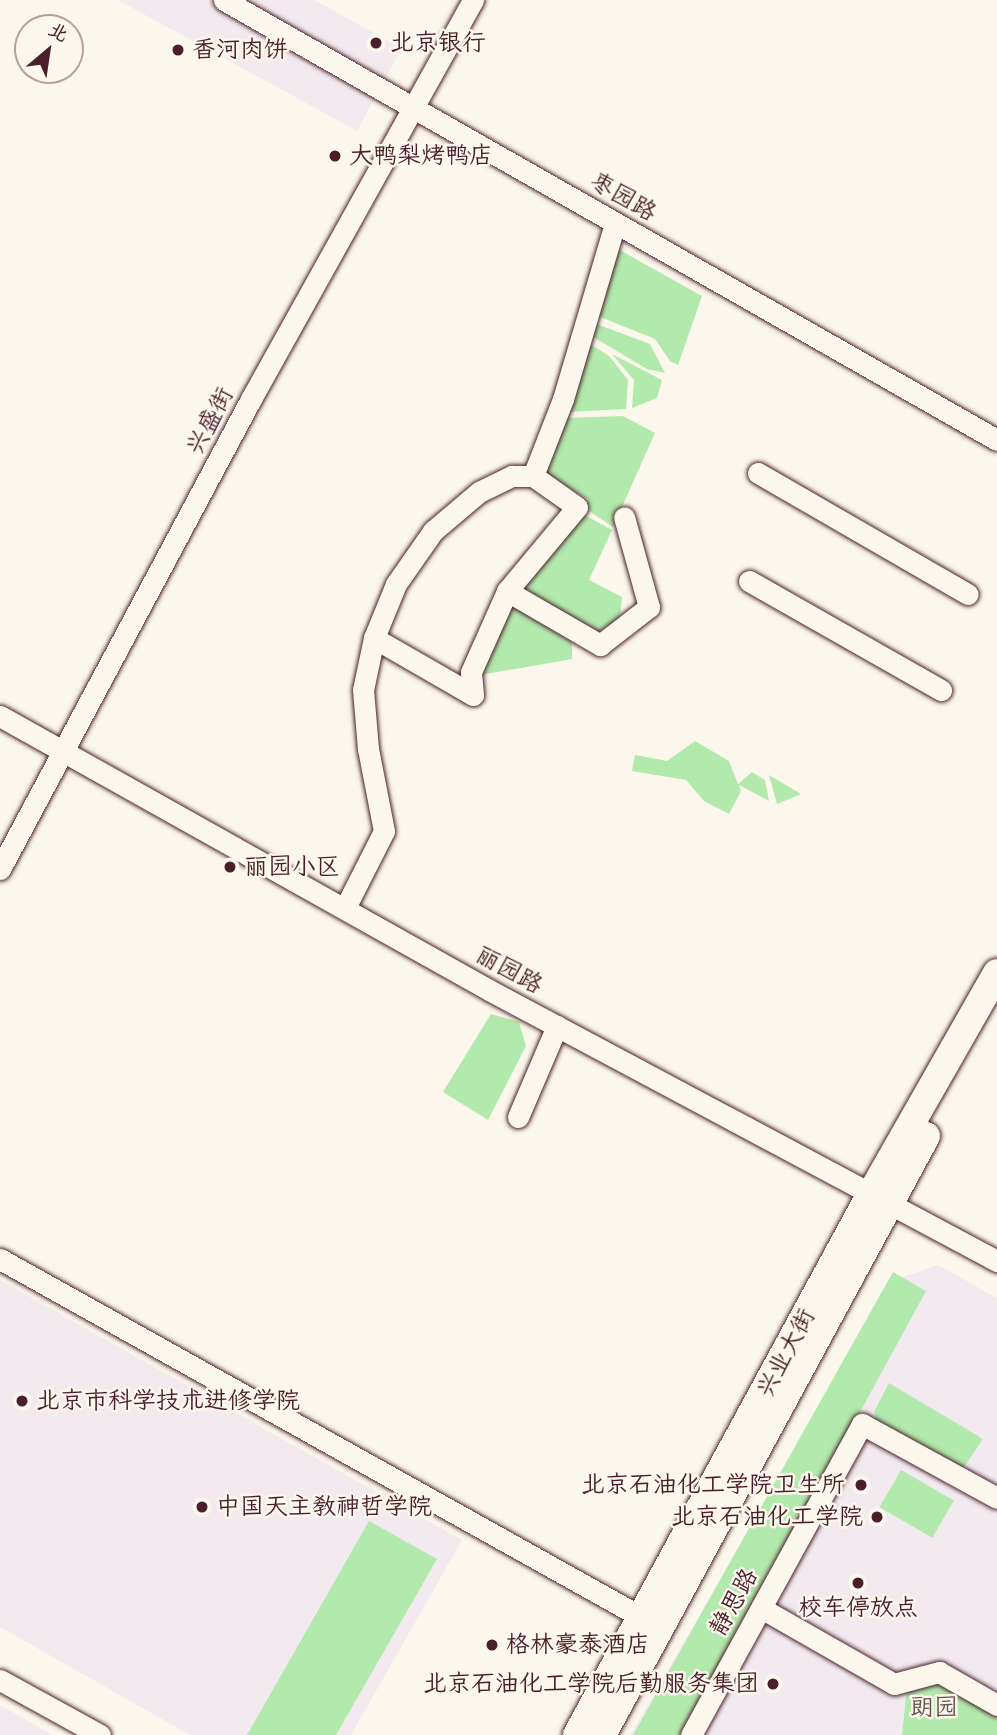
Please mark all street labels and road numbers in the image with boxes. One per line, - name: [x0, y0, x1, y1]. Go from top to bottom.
- street label: 枣园路: [585, 167, 661, 227]
- street label: 兴盛街: [180, 382, 240, 460]
- street label: 丽园路: [471, 940, 547, 1000]
- street label: 兴业大街: [751, 1304, 821, 1402]
- street label: 静思路: [704, 1564, 764, 1640]

